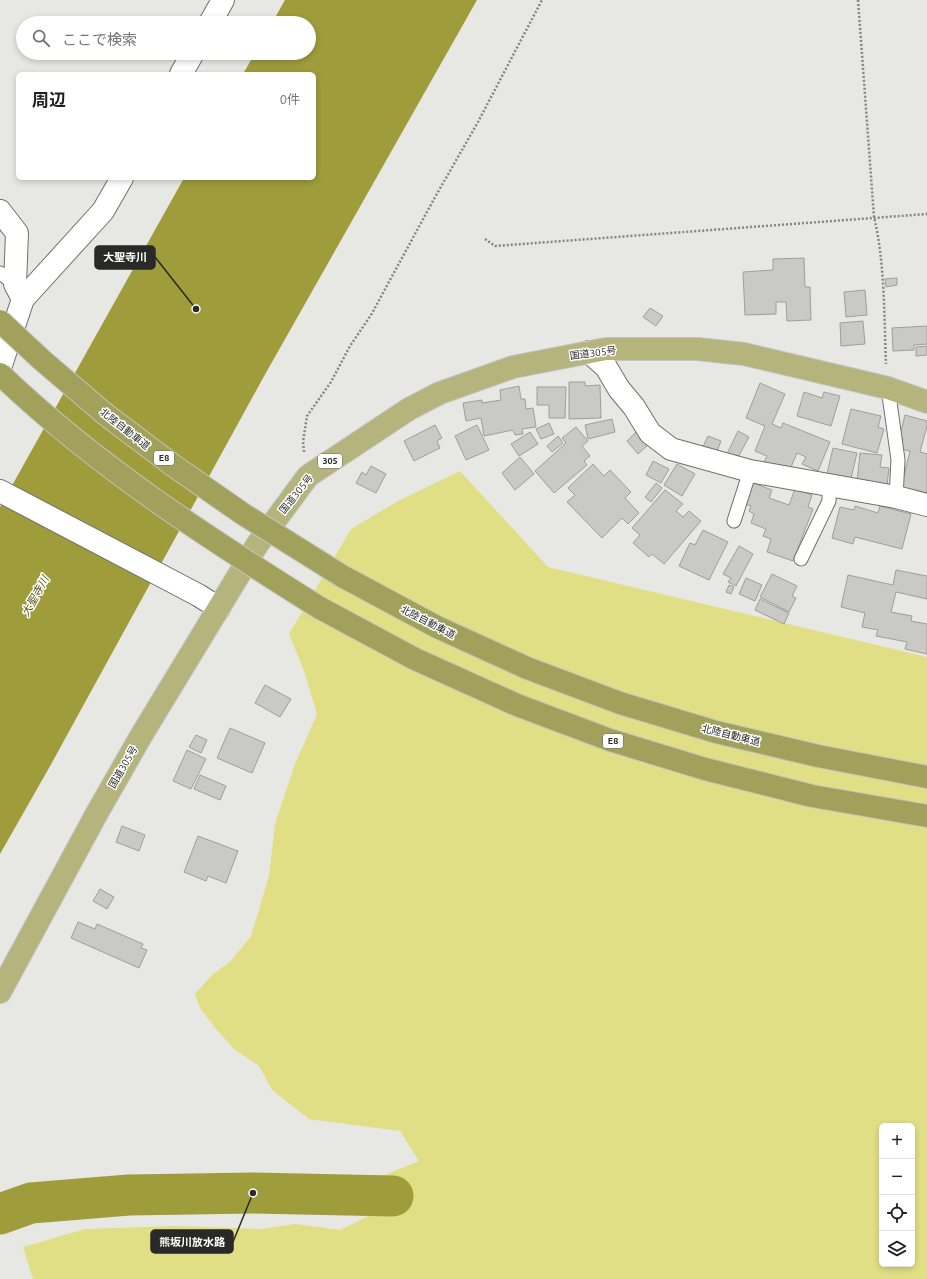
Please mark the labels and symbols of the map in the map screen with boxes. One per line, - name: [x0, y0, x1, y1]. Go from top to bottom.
- callout: 大聖寺川: [95, 246, 155, 269]
- text: 大聖寺川: [103, 251, 147, 263]
- street label: 国道305号: [569, 345, 617, 361]
- street label: 北陸自動車道: [98, 406, 152, 452]
- road number: E8: [154, 451, 174, 465]
- road number: 305: [318, 454, 342, 468]
- street label: 国道305号: [277, 472, 315, 516]
- water label: 大聖寺川: [19, 573, 51, 618]
- street label: 北陸自動車道: [399, 603, 457, 641]
- street label: 北陸自動車道: [701, 722, 761, 748]
- road number: E8: [603, 734, 623, 748]
- street label: 国道305号: [107, 744, 139, 790]
- callout: 熊坂川放水路: [151, 1230, 233, 1253]
- text: 熊坂川放水路: [159, 1236, 226, 1248]

